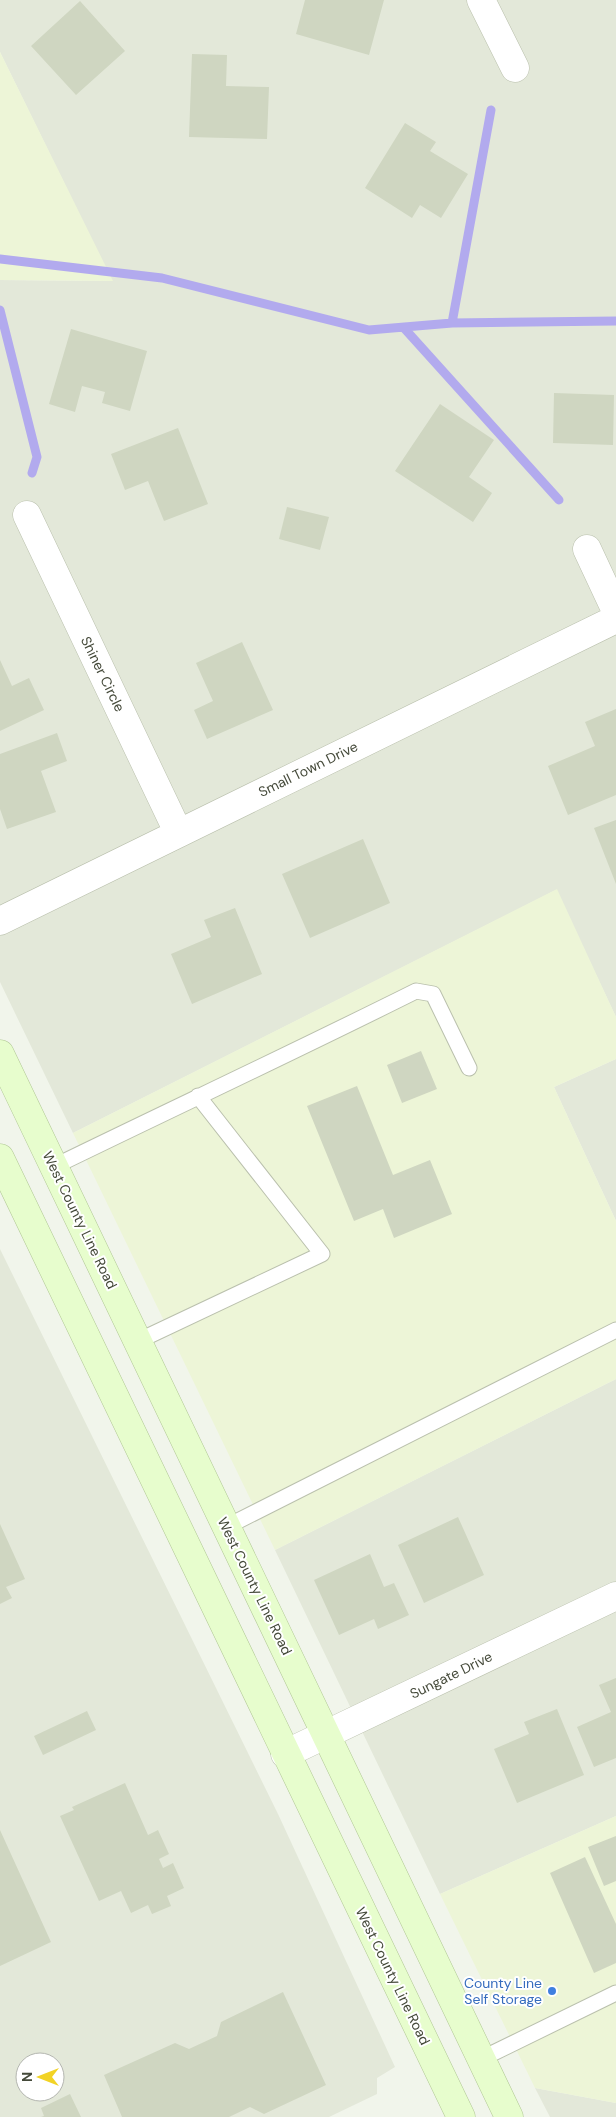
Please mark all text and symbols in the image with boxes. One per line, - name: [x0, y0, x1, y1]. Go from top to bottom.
- street label: Shiner Circle: [77, 633, 129, 715]
- street label: Small Town Drive: [255, 737, 361, 801]
- street label: West County Line Road: [39, 1148, 121, 1292]
- street label: West County Line Road: [214, 1514, 296, 1658]
- street label: Sungate Drive: [407, 1647, 495, 1703]
- street label: West County Line Road: [352, 1904, 434, 2048]
- place label: County Line Self Storage: [464, 1974, 542, 2008]
- marker: County Line Self Storage: [546, 1985, 558, 1997]
- north arrow: [15, 2052, 65, 2102]
- text: N: [18, 2072, 36, 2082]

